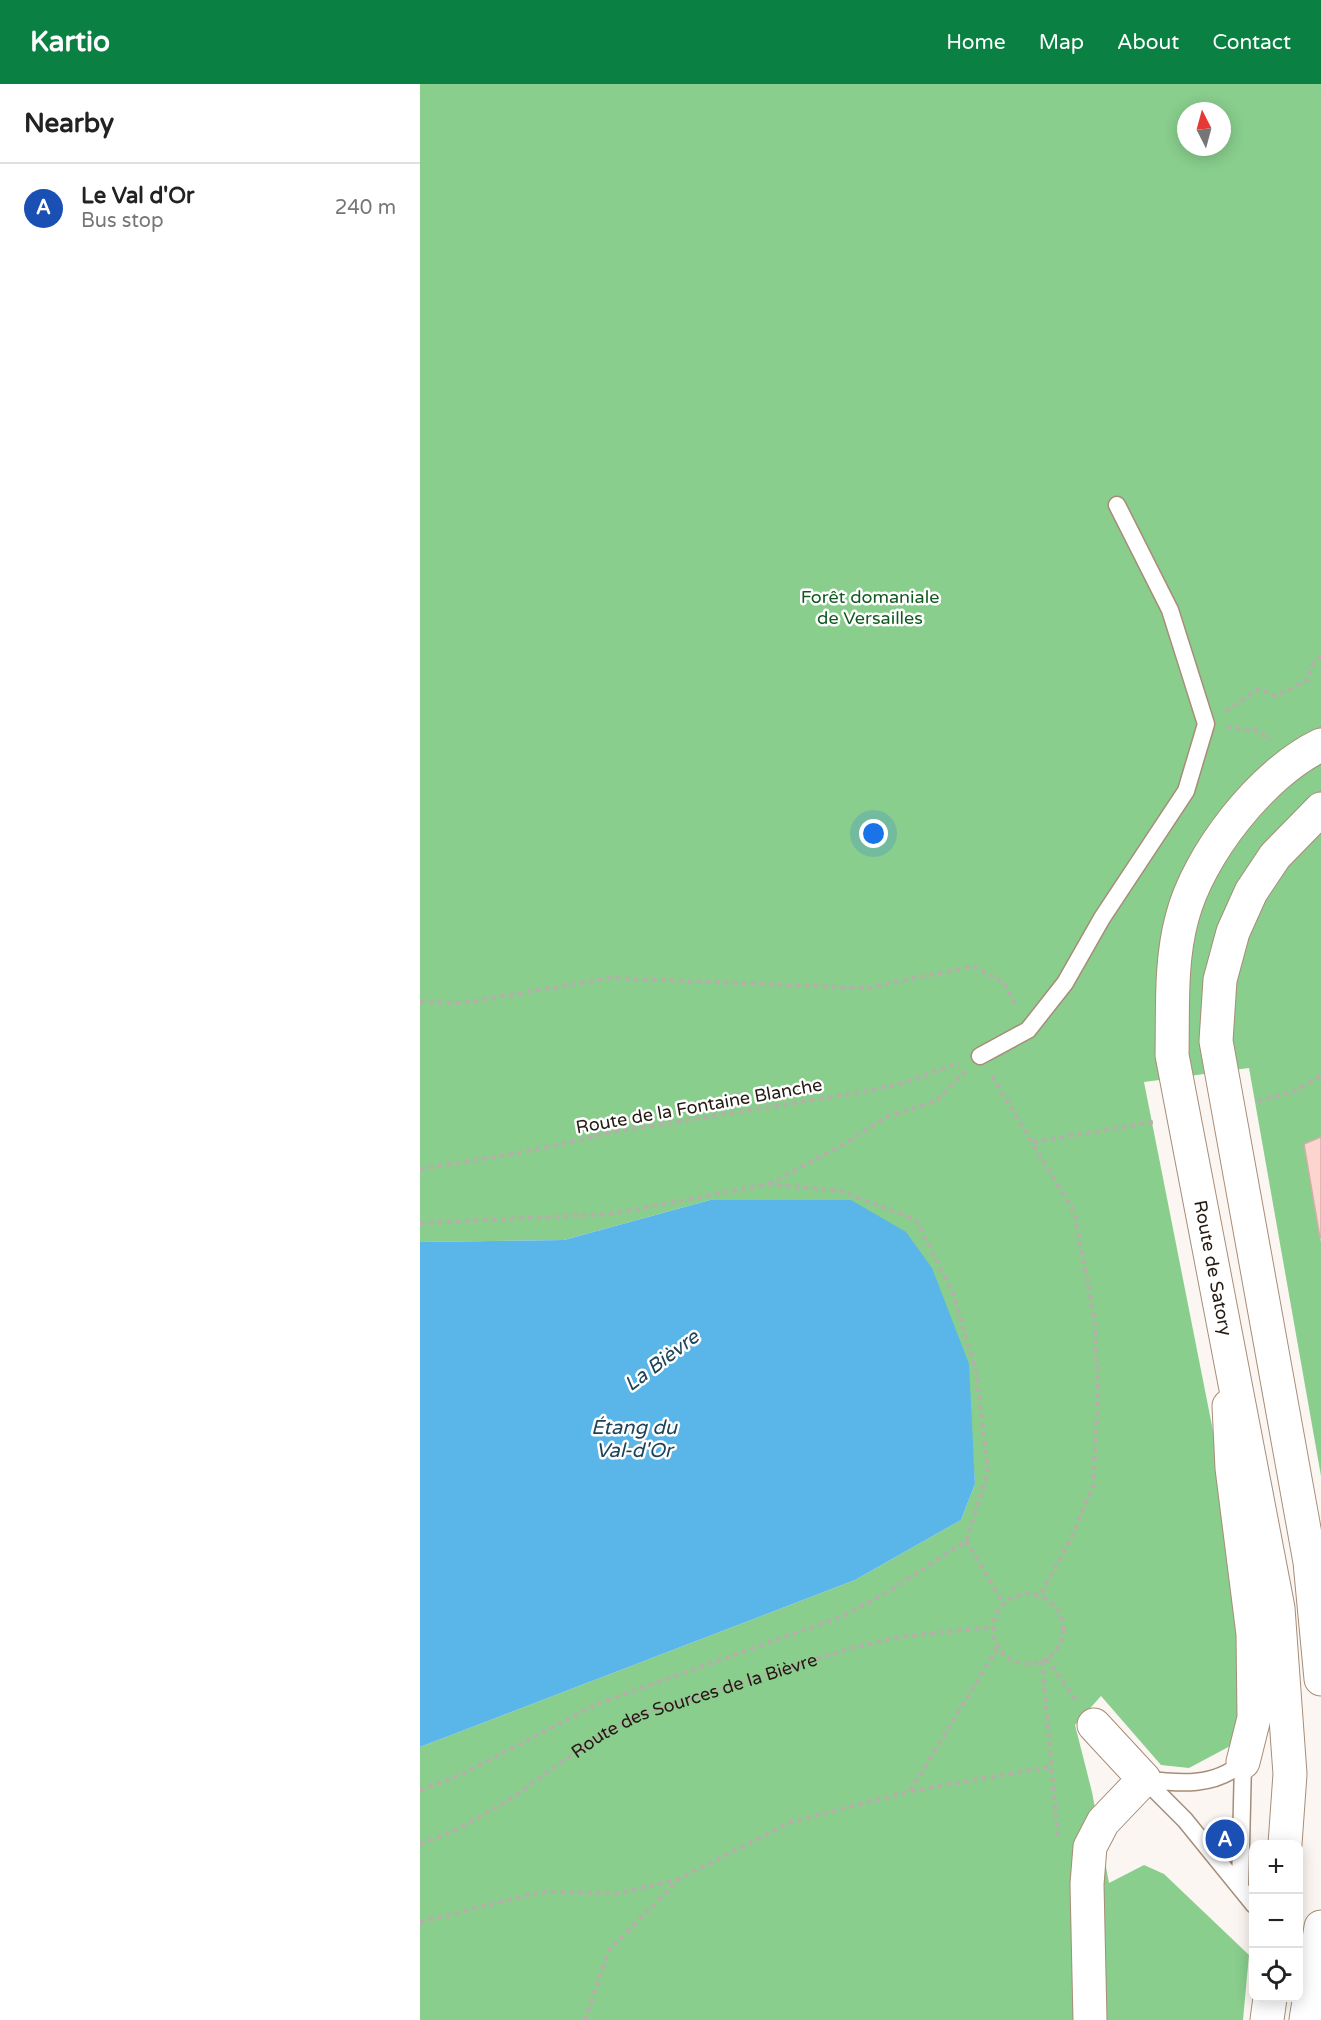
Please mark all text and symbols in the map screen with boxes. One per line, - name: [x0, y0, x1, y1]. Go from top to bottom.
- text: Kartio: [30, 25, 110, 59]
- text: Home: [946, 30, 1006, 55]
- text: Map: [1039, 30, 1084, 55]
- text: About: [1117, 30, 1179, 55]
- text: Contact: [1212, 30, 1291, 55]
- north arrow: [1177, 102, 1231, 156]
- text: Nearby: [24, 108, 114, 139]
- text: Le Val d'Or: [81, 183, 194, 209]
- text: A: [36, 196, 51, 220]
- text: 240 m: [335, 196, 396, 220]
- text: Bus stop: [81, 209, 164, 233]
- park label: Forêt domaniale de Versailles: [801, 586, 939, 629]
- your location: [859, 819, 888, 848]
- street label: Route de la Fontaine Blanche: [574, 1073, 824, 1139]
- street label: Route de Satory: [1189, 1198, 1237, 1338]
- water label: La Bièvre: [620, 1324, 705, 1397]
- water label: Étang du Val-d'Or: [591, 1416, 679, 1463]
- street label: Route des Sources de la Bièvre: [567, 1649, 820, 1763]
- pin: A: [1206, 1816, 1244, 1862]
- map controls: [1249, 1840, 1303, 2002]
- button: +: [1249, 1840, 1303, 1894]
- button: −: [1249, 1894, 1303, 1948]
- button: locate: [1249, 1948, 1303, 2002]

